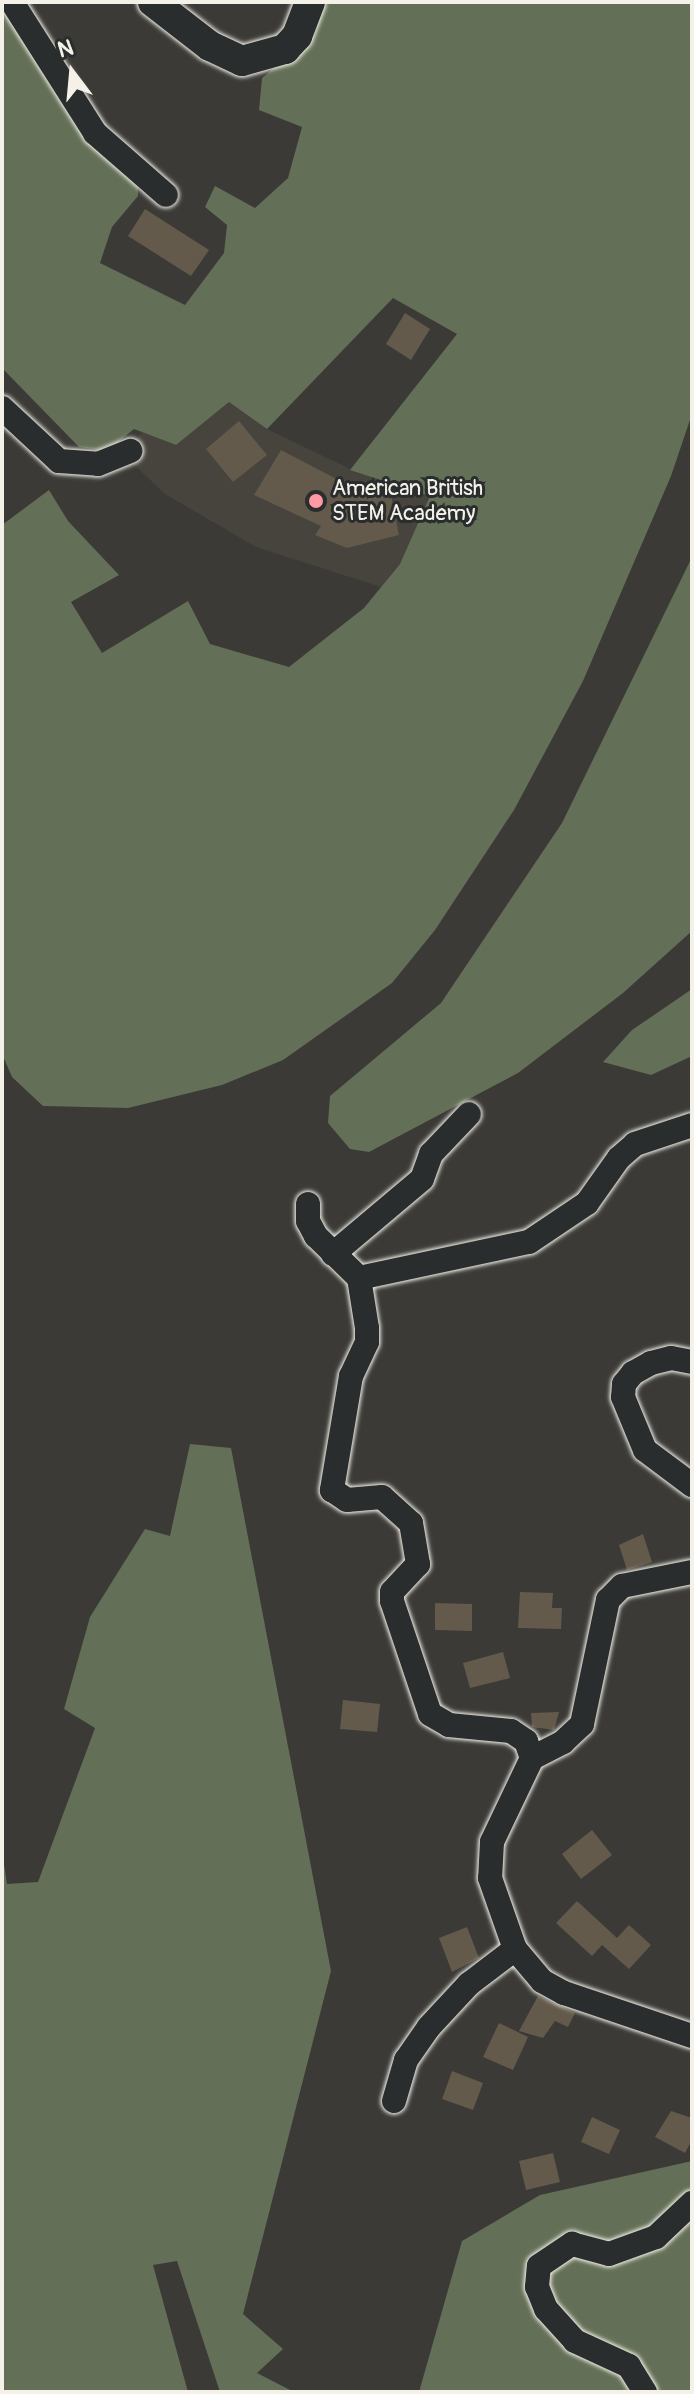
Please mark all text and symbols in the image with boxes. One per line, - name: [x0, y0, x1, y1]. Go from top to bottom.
- north arrow: [32, 32, 112, 112]
- text: N: [54, 33, 76, 64]
- place label: American British STEM Academy: [332, 475, 483, 526]
- marker: American British STEM Academy: [307, 492, 325, 510]

